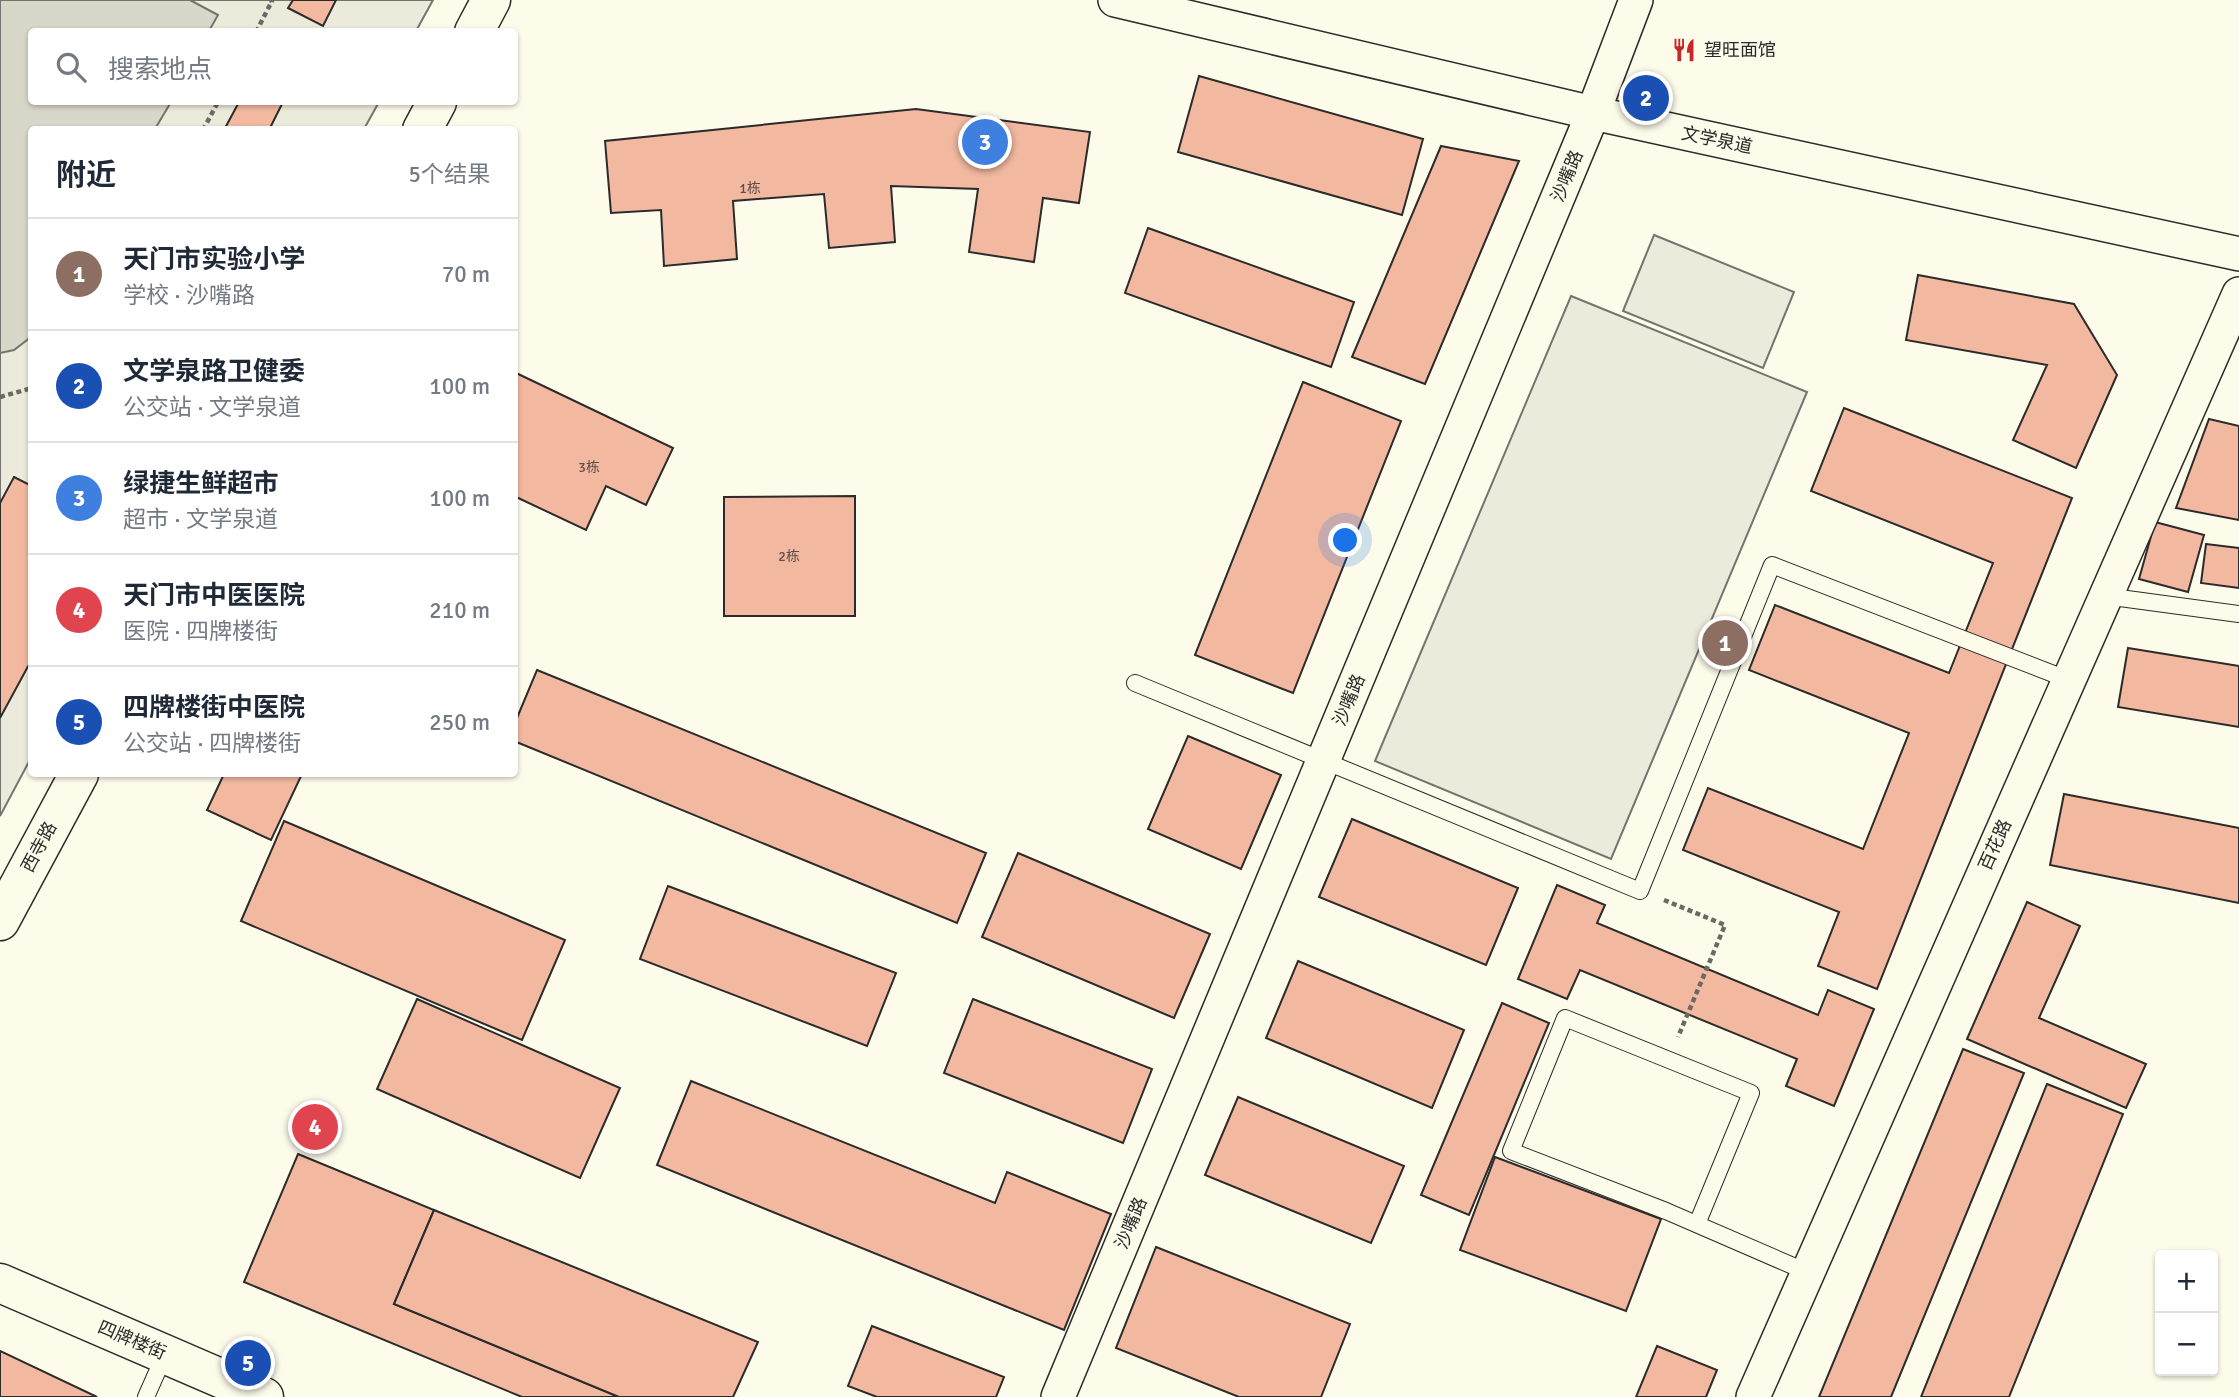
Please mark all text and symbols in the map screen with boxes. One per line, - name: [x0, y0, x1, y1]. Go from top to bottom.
- search box: [28, 28, 518, 105]
- restaurant icon: 望旺面馆: [1670, 36, 1698, 64]
- place label: 望旺面馆: [1704, 39, 1776, 61]
- icon: search: [52, 48, 90, 86]
- text: 搜索地点: [108, 54, 212, 86]
- pin: 2: [1623, 72, 1669, 124]
- pin: 3: [962, 116, 1008, 168]
- street label: 文学泉道: [1679, 122, 1755, 158]
- street label: 沙嘴路: [1546, 147, 1588, 205]
- text: 附近: [56, 157, 116, 194]
- text: 5个结果: [409, 160, 490, 189]
- house number: 1栋: [739, 180, 761, 197]
- text: 天门市实验小学: [123, 244, 305, 276]
- text: 1: [73, 260, 85, 289]
- text: 70 m: [442, 260, 490, 289]
- text: 学校 · 沙嘴路: [123, 281, 255, 310]
- text: 文学泉路卫健委: [123, 356, 305, 388]
- text: 2: [73, 372, 85, 401]
- text: 100 m: [429, 372, 490, 401]
- text: 公交站 · 文学泉道: [123, 393, 301, 422]
- house number: 3栋: [578, 459, 600, 476]
- text: 绿捷生鲜超市: [123, 468, 279, 500]
- text: 3: [73, 484, 85, 513]
- text: 100 m: [429, 484, 490, 513]
- text: 超市 · 文学泉道: [123, 505, 278, 534]
- your location: [1328, 523, 1362, 557]
- house number: 2栋: [778, 548, 800, 565]
- text: 天门市中医医院: [123, 580, 305, 612]
- text: 4: [73, 596, 85, 625]
- text: 210 m: [429, 596, 490, 625]
- text: 医院 · 四牌楼街: [123, 617, 278, 646]
- pin: 1: [1702, 617, 1748, 669]
- street label: 沙嘴路: [1328, 671, 1370, 729]
- text: 四牌楼街中医院: [123, 692, 305, 724]
- text: 5: [73, 708, 85, 737]
- text: 250 m: [429, 708, 490, 737]
- text: 公交站 · 四牌楼街: [123, 729, 301, 758]
- street label: 百花路: [1974, 816, 2016, 874]
- street label: 西寺路: [17, 818, 61, 876]
- pin: 4: [292, 1101, 338, 1153]
- street label: 沙嘴路: [1110, 1194, 1152, 1252]
- map controls: [2155, 1250, 2218, 1376]
- button: +: [2155, 1250, 2218, 1313]
- button: −: [2155, 1313, 2218, 1376]
- street label: 四牌楼街: [95, 1316, 169, 1364]
- pin: 5: [225, 1337, 271, 1389]

